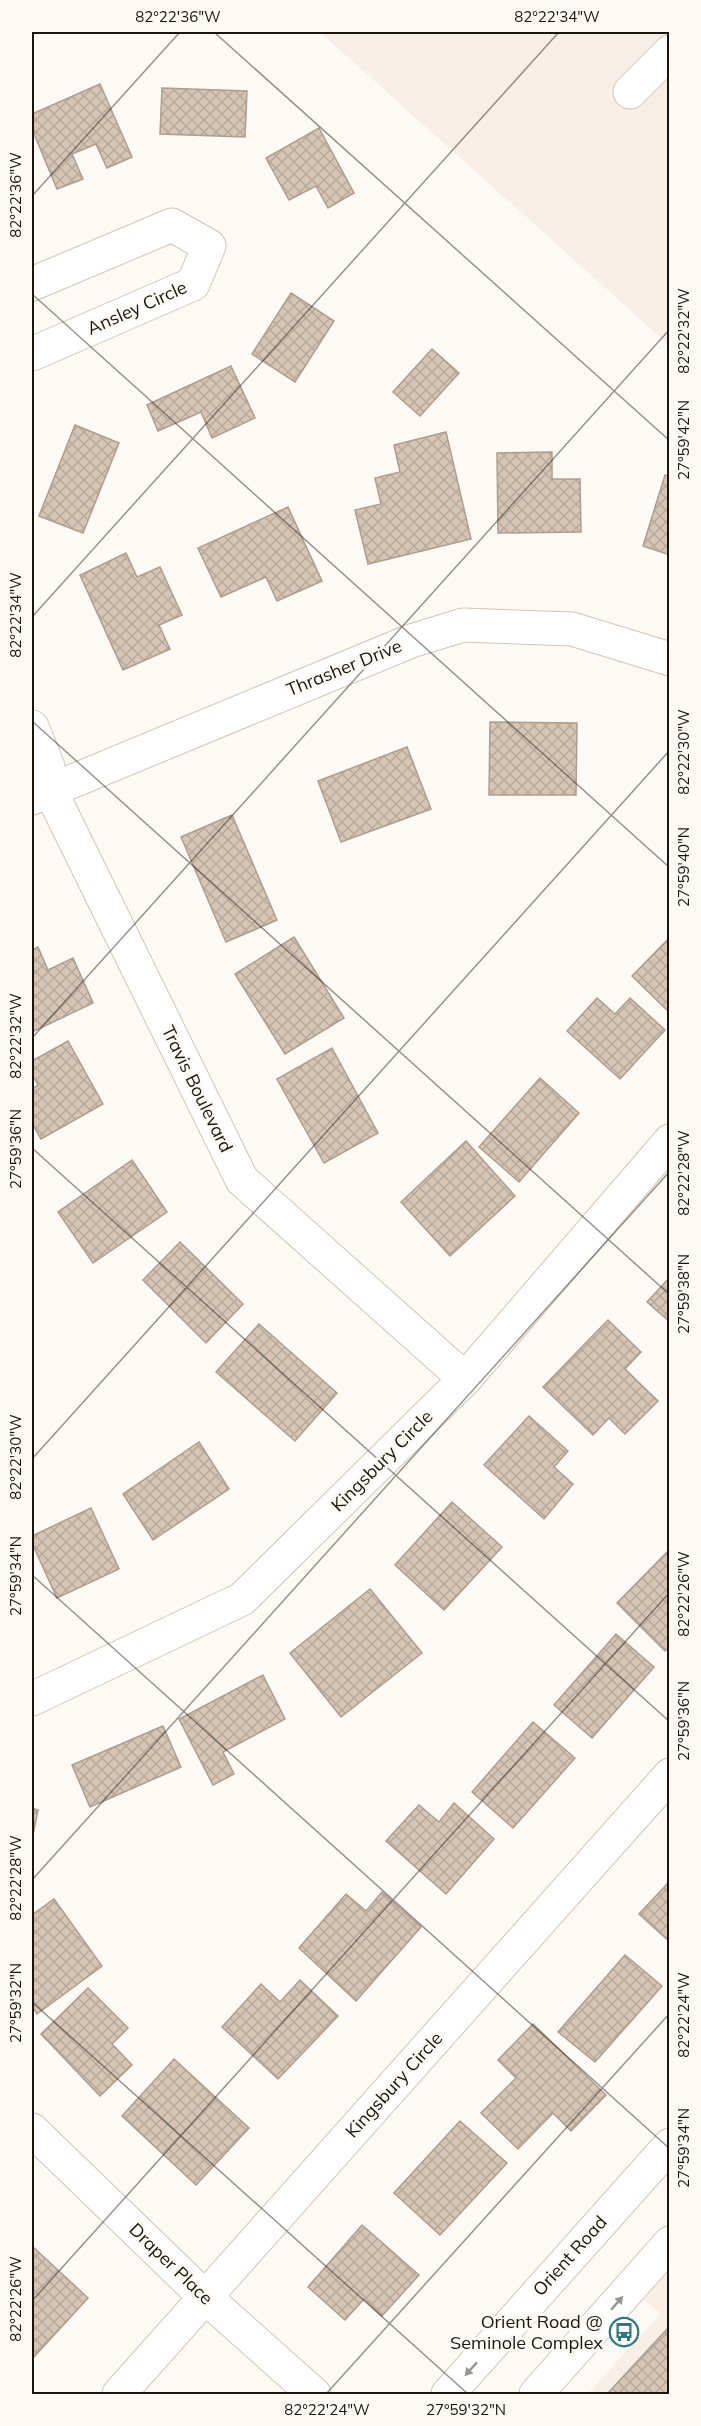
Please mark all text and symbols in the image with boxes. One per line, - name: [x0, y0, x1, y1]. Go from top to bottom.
- text: 82°22'36"W: [135, 7, 221, 26]
- text: 82°22'34"W: [514, 7, 600, 26]
- text: 82°22'36"W: [6, 152, 25, 238]
- street label: Ansley Circle: [83, 275, 190, 340]
- text: 82°22'32"W: [674, 288, 693, 374]
- text: 27°59'42"N: [674, 400, 693, 480]
- text: 82°22'34"W: [6, 572, 25, 658]
- street label: Thrasher Drive: [283, 634, 405, 701]
- text: 82°22'30"W: [674, 709, 693, 795]
- text: 27°59'40"N: [674, 827, 693, 907]
- text: 82°22'32"W: [6, 993, 25, 1079]
- street label: Travis Boulevard: [157, 1022, 238, 1156]
- text: 27°59'36"N: [6, 1109, 25, 1189]
- text: 82°22'28"W: [674, 1130, 693, 1216]
- text: 27°59'38"N: [674, 1254, 693, 1334]
- street label: Kingsbury Circle: [326, 1405, 437, 1516]
- text: 82°22'30"W: [6, 1414, 25, 1500]
- text: 27°59'34"N: [6, 1536, 25, 1616]
- text: 82°22'26"W: [674, 1551, 693, 1637]
- text: 27°59'36"N: [674, 1681, 693, 1761]
- text: 82°22'28"W: [6, 1835, 25, 1921]
- text: 27°59'32"N: [6, 1963, 25, 2043]
- text: 82°22'24"W: [674, 1972, 693, 2058]
- street label: Kingsbury Circle: [340, 2027, 447, 2142]
- text: 27°59'34"N: [674, 2108, 693, 2188]
- street label: Orient Road: [528, 2211, 612, 2301]
- street label: Draper Place: [125, 2218, 218, 2309]
- text: 82°22'26"W: [6, 2256, 25, 2342]
- one-way arrow: [610, 2296, 623, 2311]
- place label: Orient Road @ Seminole Complex: [450, 2310, 603, 2354]
- bus stop icon: Orient Road @ Seminole Complex: [608, 2316, 640, 2348]
- one-way arrow: [465, 2361, 478, 2376]
- text: 82°22'24"W: [284, 2400, 370, 2419]
- text: 27°59'32"N: [426, 2400, 506, 2419]

